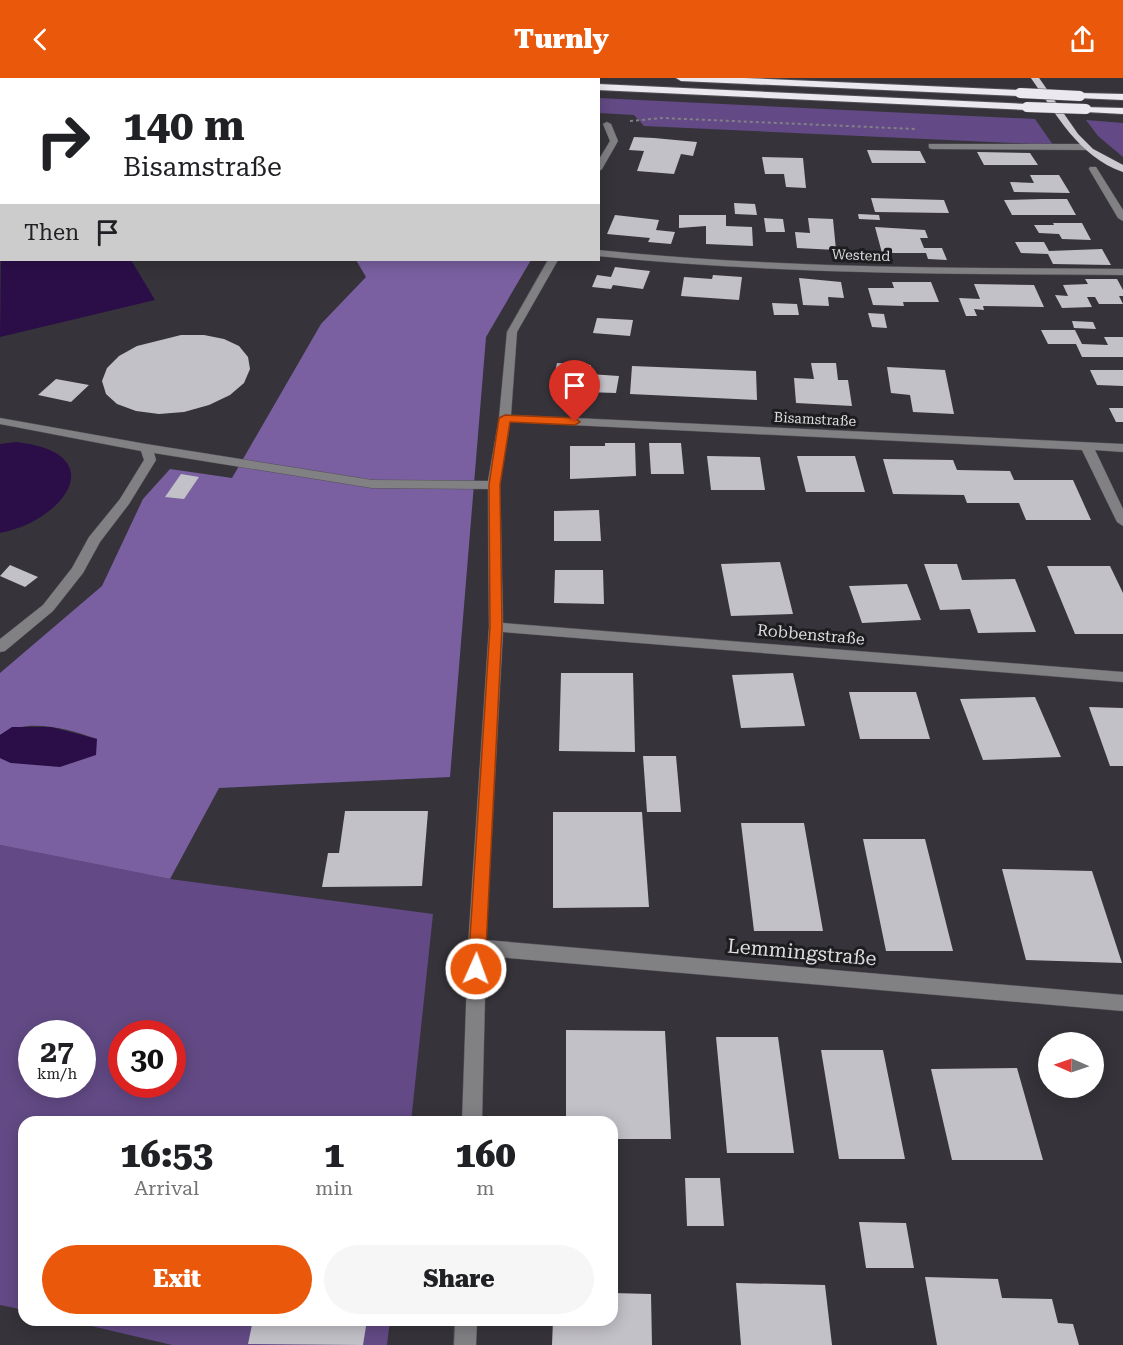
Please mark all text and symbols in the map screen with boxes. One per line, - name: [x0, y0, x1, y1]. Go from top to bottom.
- icon: back: [24, 23, 57, 56]
- text: Turnly: [514, 23, 609, 55]
- icon: share: [1066, 23, 1099, 56]
- text: 140 m: [123, 101, 245, 150]
- icon: right: [24, 102, 102, 180]
- text: Bisamstraße: [123, 151, 282, 183]
- icon: arrive: [91, 216, 124, 249]
- text: Then: [24, 220, 79, 245]
- street label: Westend: [831, 246, 891, 264]
- pin: [549, 360, 600, 422]
- icon: arrive: [558, 369, 591, 402]
- street label: Bisamstraße: [773, 409, 857, 429]
- street label: Robbenstraße: [756, 620, 866, 649]
- street label: Lemmingstraße: [726, 934, 878, 970]
- position arrow: [444, 937, 508, 1001]
- speed limit sign: 30: [108, 1020, 186, 1098]
- north arrow: [1038, 1032, 1104, 1098]
- map controls: [1038, 1032, 1104, 1098]
- text: 27: [40, 1034, 74, 1069]
- text: km/h: [37, 1065, 77, 1083]
- text: 16:53: [120, 1134, 213, 1176]
- text: 1: [324, 1134, 344, 1176]
- text: 160: [455, 1134, 516, 1176]
- text: Arrival: [134, 1176, 199, 1200]
- text: min: [315, 1176, 353, 1200]
- text: m: [476, 1176, 495, 1200]
- button: Exit: [42, 1245, 312, 1314]
- button: Share: [324, 1245, 594, 1314]

